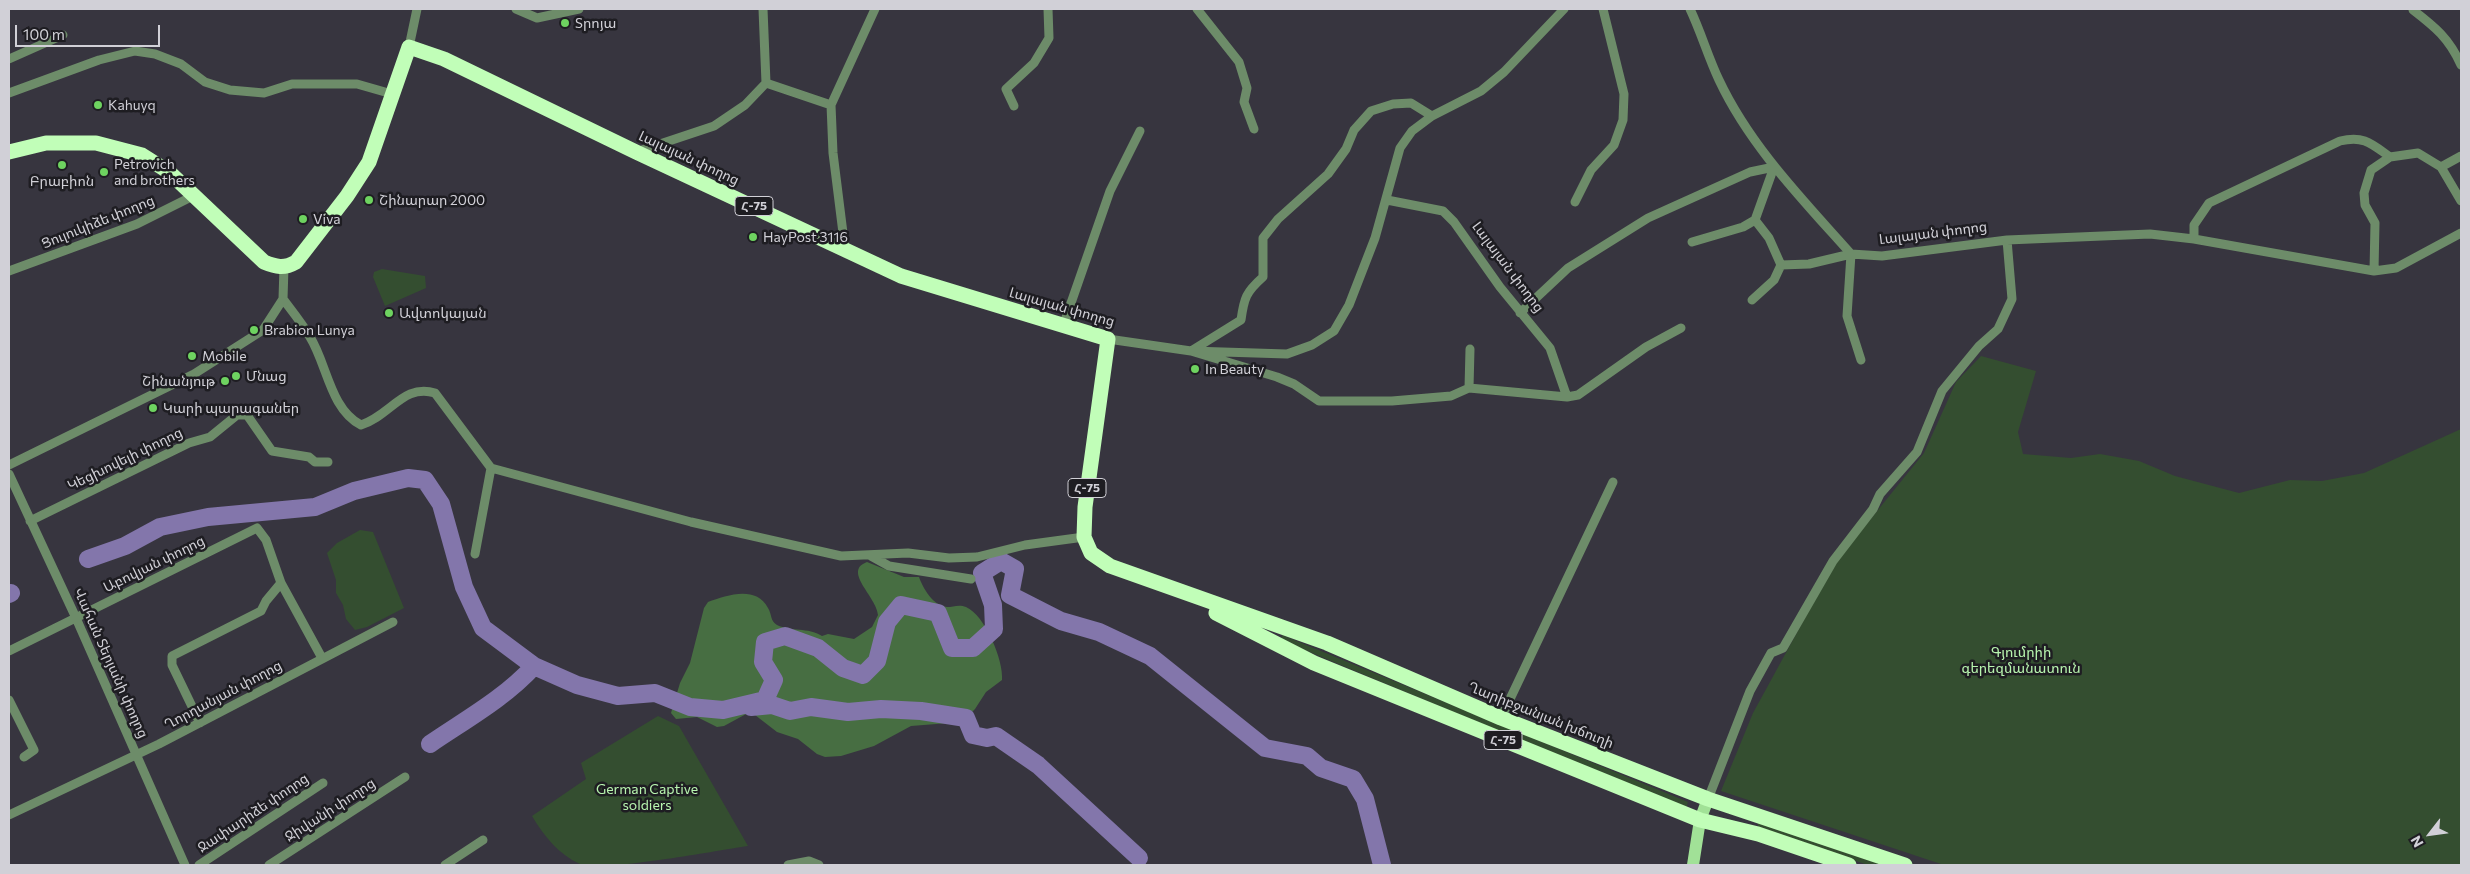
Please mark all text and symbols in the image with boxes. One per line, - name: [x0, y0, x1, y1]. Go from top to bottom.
- scale bar: [18, 15, 162, 47]
- place label: Տրոյա: [575, 15, 616, 31]
- marker: Տրոյա: [559, 17, 571, 29]
- text: 100 m: [23, 25, 65, 43]
- place label: Kahuyq: [108, 97, 156, 113]
- marker: Kahuyq: [92, 99, 104, 111]
- street label: Լալայան փողոց: [636, 127, 742, 189]
- place label: Petrovich and brothers: [114, 156, 195, 188]
- marker: Բրաբիոն: [56, 159, 68, 171]
- marker: Petrovich and brothers: [98, 166, 110, 178]
- place label: Բրաբիոն: [30, 173, 94, 189]
- street label: Ցուլուկիձե փողոց: [39, 192, 157, 252]
- place label: Շինարար 2000: [379, 192, 485, 208]
- marker: Շինարար 2000: [363, 194, 375, 206]
- road number: Հ-75: [735, 197, 773, 216]
- place label: Viva: [313, 211, 341, 227]
- marker: Viva: [297, 213, 309, 225]
- street label: Լալայան փողոց: [1468, 218, 1548, 316]
- street label: Լալայան փողոց: [1878, 218, 1988, 248]
- place label: HayPost 3116: [763, 229, 848, 245]
- marker: HayPost 3116: [747, 231, 759, 243]
- street label: Լալայան փողոց: [1007, 284, 1117, 330]
- place label: Ավտոկայան: [399, 305, 487, 321]
- marker: Ավտոկայան: [383, 307, 395, 319]
- place label: Brabion Lunya: [264, 322, 355, 338]
- marker: Brabion Lunya: [248, 324, 260, 336]
- place label: Mobile: [202, 348, 247, 364]
- marker: Mobile: [186, 350, 198, 362]
- place label: In Beauty: [1205, 361, 1264, 377]
- marker: In Beauty: [1189, 363, 1201, 375]
- place label: Մնաց: [246, 368, 287, 384]
- marker: Մնաց: [230, 370, 242, 382]
- place label: Շինանյութ: [142, 373, 215, 389]
- marker: Շինանյութ: [219, 375, 231, 387]
- place label: Կարի պարագաներ: [163, 400, 299, 416]
- marker: Կարի պարագաներ: [147, 402, 159, 414]
- street label: Կեցխովելի փողոց: [65, 424, 185, 494]
- road number: Հ-75: [1068, 478, 1106, 498]
- street label: Աբովյան փողոց: [100, 532, 208, 596]
- street label: Վահան Տերյանի փողոց: [70, 585, 152, 741]
- park label: Գյումրիի գերեզմանատուն: [1961, 644, 2081, 676]
- street label: Ղորղանյան փողոց: [161, 657, 285, 733]
- street label: Ղարիբջանյան խճուղի: [1466, 678, 1616, 752]
- road number: Հ-75: [1484, 730, 1522, 750]
- street label: Ջափարիձե փողոց: [194, 770, 312, 856]
- street label: Ջիվանի փողոց: [282, 775, 378, 845]
- park label: German Captive soldiers: [596, 781, 698, 814]
- north arrow: [2405, 809, 2455, 859]
- text: N: [2407, 833, 2427, 851]

